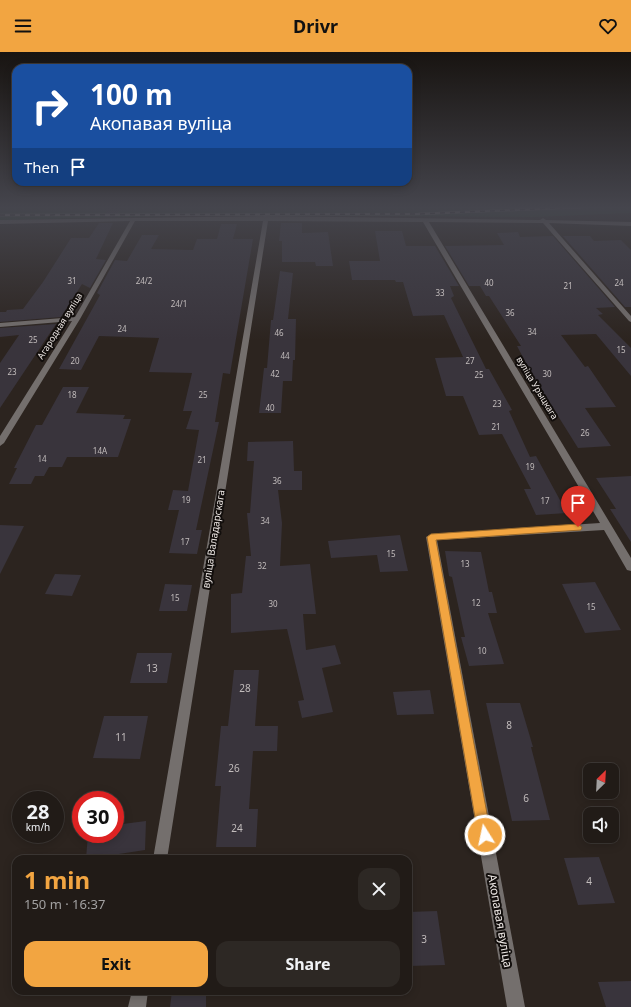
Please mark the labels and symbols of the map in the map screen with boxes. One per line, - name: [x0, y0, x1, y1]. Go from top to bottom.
- house number: 31: [67, 275, 77, 286]
- house number: 24/2: [136, 275, 153, 286]
- house number: 40: [484, 277, 494, 288]
- house number: 24: [614, 277, 624, 288]
- house number: 21: [563, 280, 573, 291]
- house number: 33: [435, 287, 445, 298]
- street label: Агародная вуліца: [34, 290, 85, 361]
- house number: 24/1: [171, 298, 187, 309]
- house number: 36: [505, 307, 515, 318]
- house number: 24: [117, 323, 127, 334]
- house number: 34: [527, 326, 537, 337]
- house number: 46: [274, 327, 284, 338]
- house number: 25: [28, 334, 38, 345]
- house number: 15: [616, 344, 626, 355]
- house number: 44: [280, 350, 290, 361]
- street label: вуліца Урыцкага: [513, 354, 561, 422]
- house number: 20: [70, 355, 80, 366]
- house number: 27: [465, 355, 475, 366]
- house number: 23: [7, 366, 17, 377]
- house number: 42: [270, 368, 280, 379]
- house number: 30: [542, 368, 552, 379]
- house number: 25: [474, 369, 484, 380]
- house number: 18: [67, 389, 77, 400]
- house number: 25: [198, 389, 208, 400]
- house number: 23: [492, 398, 502, 409]
- house number: 40: [265, 402, 275, 413]
- house number: 21: [491, 421, 501, 432]
- house number: 26: [580, 427, 590, 438]
- house number: 14А: [93, 445, 108, 456]
- house number: 14: [37, 453, 47, 464]
- house number: 21: [197, 454, 207, 465]
- house number: 19: [525, 461, 535, 472]
- house number: 36: [272, 475, 282, 486]
- pin: [561, 486, 595, 527]
- street label: вуліца Валадарскага: [198, 489, 228, 589]
- house number: 19: [181, 494, 191, 505]
- house number: 17: [540, 495, 550, 506]
- house number: 34: [260, 515, 270, 526]
- house number: 17: [180, 536, 190, 547]
- house number: 15: [386, 548, 396, 559]
- house number: 13: [460, 558, 470, 569]
- house number: 32: [257, 560, 267, 571]
- house number: 15: [170, 592, 180, 603]
- house number: 12: [471, 597, 481, 608]
- house number: 30: [268, 598, 278, 609]
- house number: 15: [586, 601, 596, 612]
- house number: 10: [477, 645, 487, 656]
- house number: 13: [146, 661, 158, 675]
- house number: 28: [239, 681, 251, 695]
- house number: 8: [506, 718, 512, 732]
- house number: 11: [115, 730, 127, 744]
- house number: 26: [228, 761, 240, 775]
- north arrow: [583, 763, 619, 799]
- speed limit sign: 30: [72, 791, 124, 843]
- house number: 6: [523, 791, 529, 805]
- position arrow: [464, 814, 506, 856]
- house number: 24: [231, 821, 243, 835]
- street label: Акопавая вуліца: [484, 873, 517, 969]
- house number: 4: [586, 874, 592, 888]
- house number: 3: [421, 932, 427, 946]

